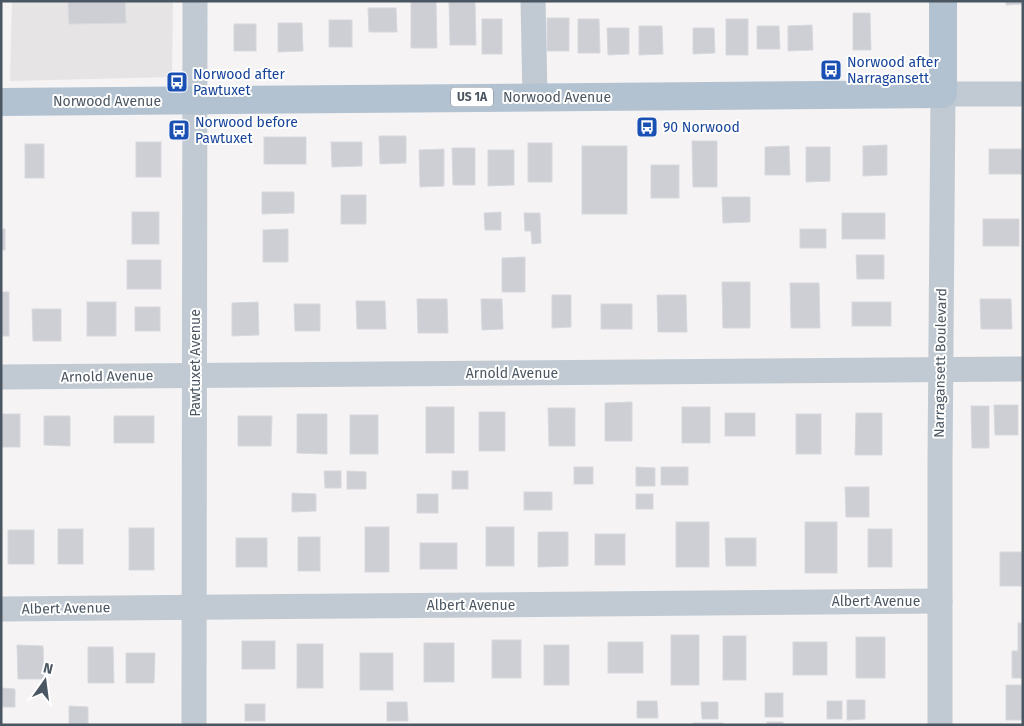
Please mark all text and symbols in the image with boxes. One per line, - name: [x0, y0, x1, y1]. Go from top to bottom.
- place label: Norwood after Narragansett: [847, 54, 939, 87]
- bus stop icon: Norwood after Narragansett: [819, 58, 843, 82]
- place label: Norwood after Pawtuxet: [193, 66, 285, 99]
- bus stop icon: Norwood after Pawtuxet: [165, 70, 189, 94]
- road number: US 1A: [451, 88, 493, 106]
- street label: Norwood Avenue: [503, 89, 611, 106]
- street label: Norwood Avenue: [53, 93, 161, 110]
- place label: Norwood before Pawtuxet: [195, 114, 298, 147]
- bus stop icon: 90 Norwood: [635, 115, 659, 139]
- bus stop icon: Norwood before Pawtuxet: [167, 118, 191, 142]
- place label: 90 Norwood: [663, 119, 740, 136]
- street label: Narragansett Boulevard: [931, 288, 950, 438]
- street label: Pawtuxet Avenue: [187, 309, 204, 417]
- street label: Arnold Avenue: [466, 365, 558, 382]
- street label: Arnold Avenue: [61, 367, 153, 386]
- street label: Albert Avenue: [832, 593, 920, 610]
- street label: Albert Avenue: [427, 597, 515, 614]
- street label: Albert Avenue: [22, 599, 111, 618]
- north arrow: [20, 656, 70, 706]
- text: N: [41, 659, 55, 678]

